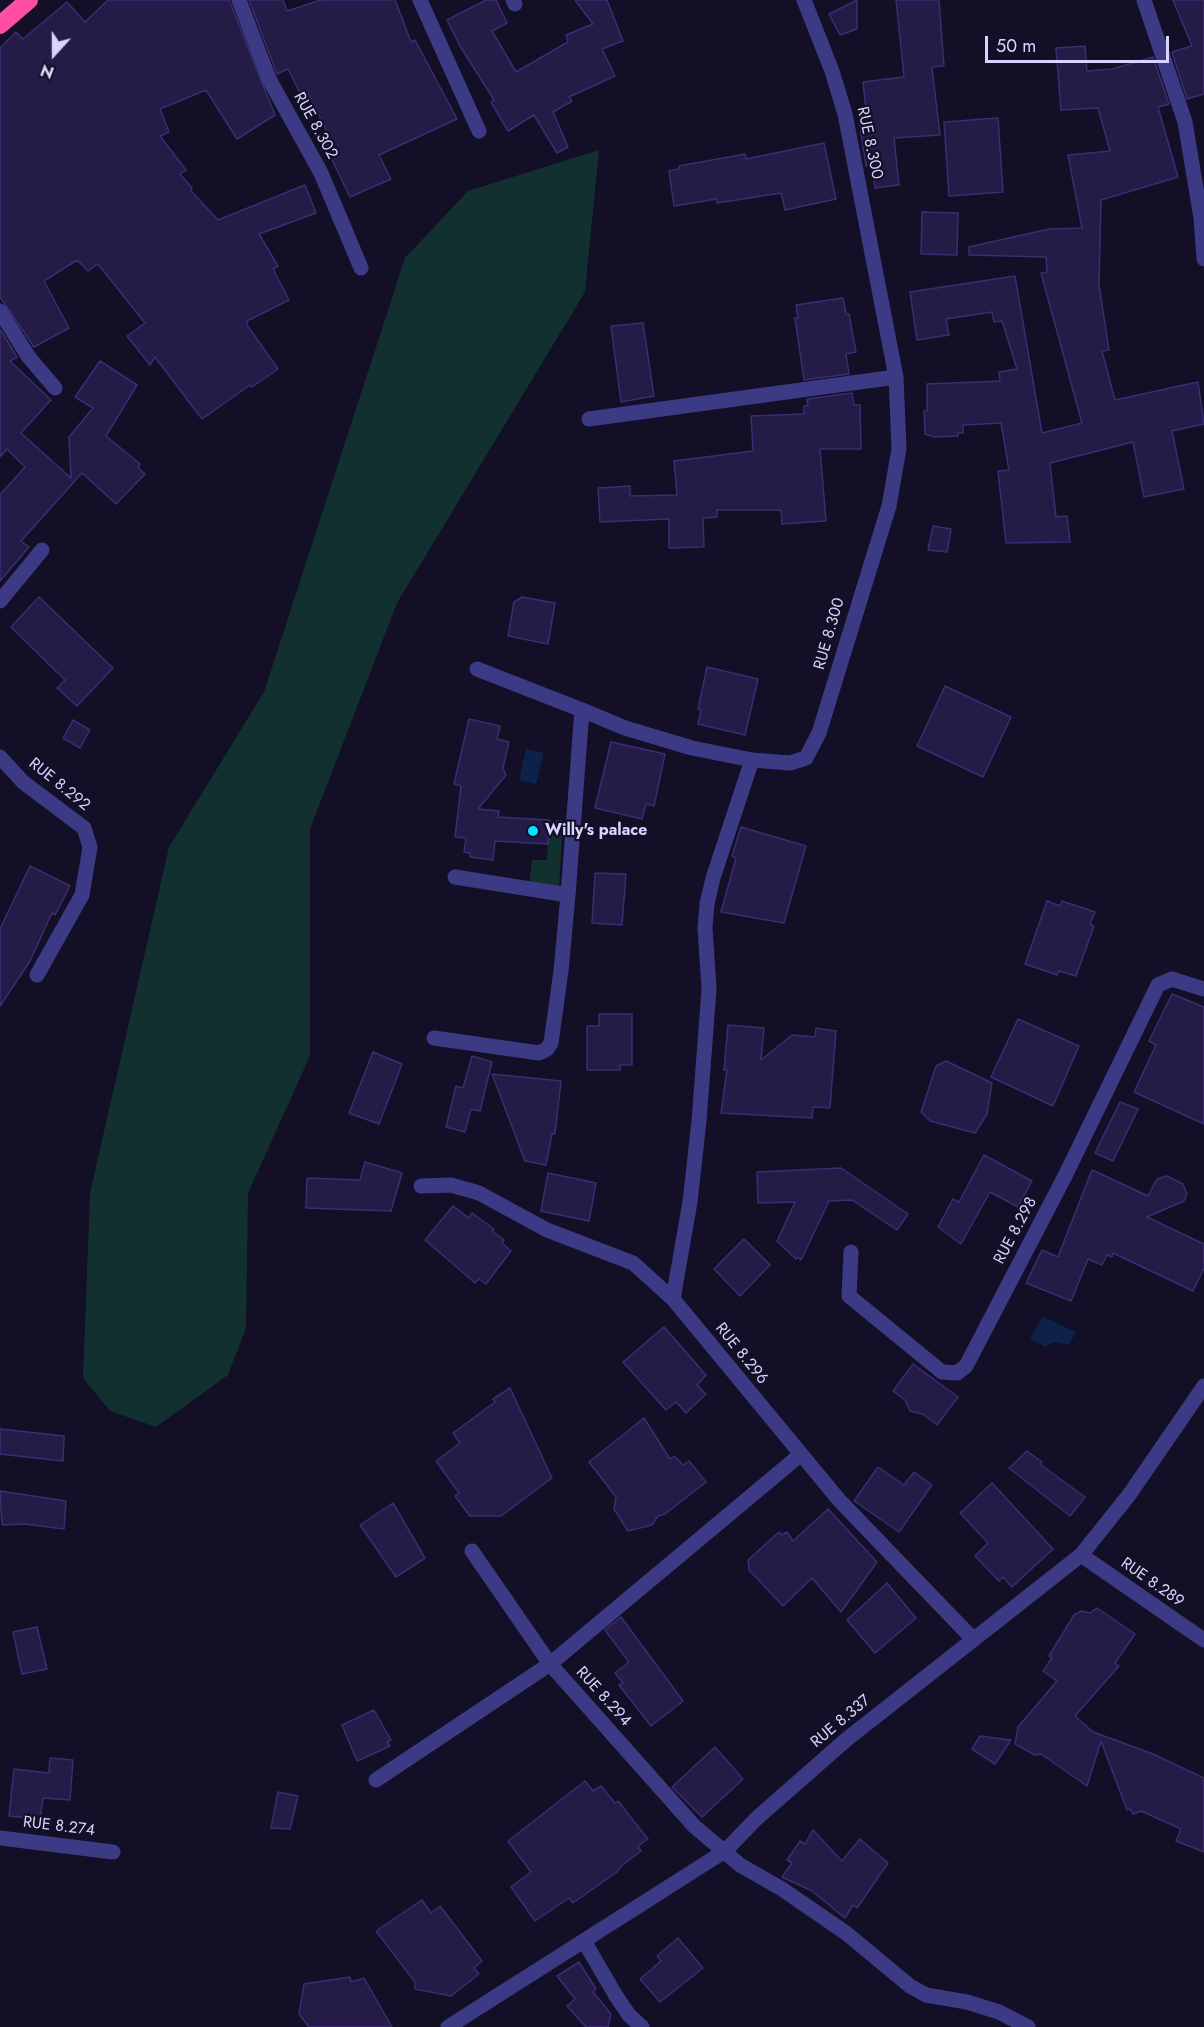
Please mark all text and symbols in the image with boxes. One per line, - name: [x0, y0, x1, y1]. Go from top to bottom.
- north arrow: [24, 24, 84, 84]
- scale bar: [988, 24, 1172, 62]
- text: 50 m: [996, 33, 1036, 59]
- text: N: [37, 58, 57, 84]
- street label: RUE 8.302: [289, 89, 341, 163]
- street label: RUE 8.300: [852, 105, 886, 181]
- street label: RUE 8.300: [811, 596, 849, 672]
- street label: RUE 8.292: [24, 754, 94, 816]
- place label: Willy's palace: [545, 821, 647, 841]
- marker: Willy's palace: [526, 824, 540, 838]
- street label: RUE 8.298: [990, 1194, 1042, 1268]
- street label: RUE 8.296: [710, 1319, 772, 1389]
- street label: RUE 8.289: [1117, 1554, 1187, 1612]
- street label: RUE 8.294: [571, 1663, 635, 1731]
- street label: RUE 8.337: [807, 1692, 875, 1752]
- street label: RUE 8.274: [22, 1813, 96, 1841]

